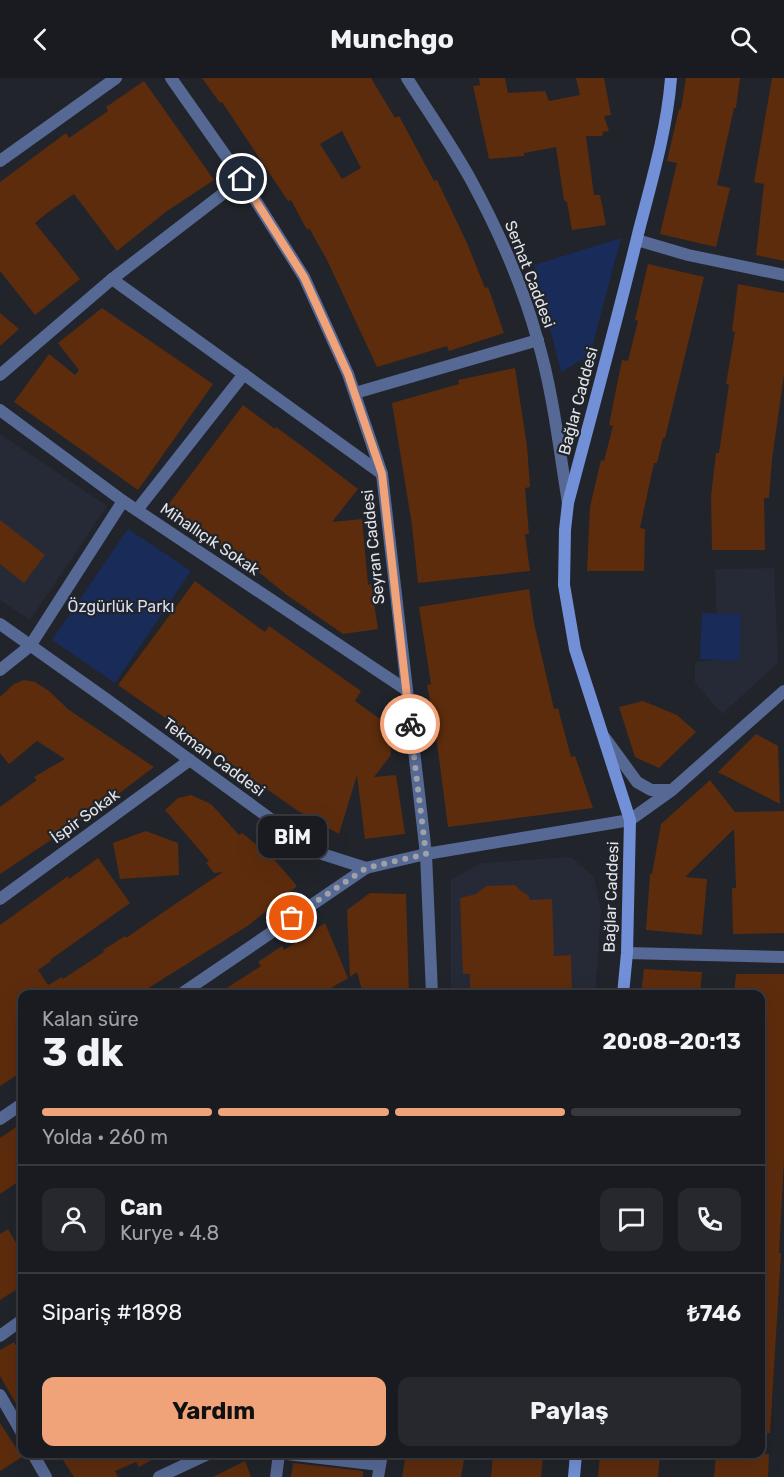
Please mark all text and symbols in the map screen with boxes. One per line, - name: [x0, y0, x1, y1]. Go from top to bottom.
- icon: back: [24, 23, 57, 56]
- text: Munchgo: [330, 23, 454, 55]
- icon: search: [727, 23, 760, 56]
- pin: [216, 153, 267, 204]
- icon: home: [225, 162, 258, 195]
- street label: Serhat Caddesi: [501, 218, 559, 330]
- street label: Bağlar Caddesi: [554, 345, 602, 457]
- street label: Seyran Caddesi: [358, 489, 388, 605]
- street label: Mihallıçık Sokak: [157, 499, 264, 580]
- park label: Özgürlük Parkı: [68, 597, 174, 616]
- courier: [380, 694, 440, 754]
- icon: bike: [394, 708, 427, 741]
- street label: Tekman Caddesi: [159, 714, 269, 800]
- street label: İspir Sokak: [47, 784, 124, 847]
- callout: BİM: [258, 816, 326, 858]
- text: BİM: [274, 825, 311, 849]
- street label: Bağlar Caddesi: [600, 841, 622, 953]
- pin: [266, 892, 317, 943]
- icon: bag: [275, 901, 308, 934]
- text: Kalan süre: [42, 1007, 139, 1031]
- text: 20:08–20:13: [602, 1028, 741, 1055]
- text: 3 dk: [42, 1030, 123, 1076]
- text: Yolda · 260 m: [42, 1125, 168, 1149]
- button: person: [42, 1188, 105, 1251]
- button: chat: [600, 1188, 663, 1251]
- button: phone: [678, 1188, 741, 1251]
- text: Can: [120, 1194, 163, 1221]
- text: Kurye · 4.8: [120, 1221, 219, 1245]
- text: Sipariş #1898: [42, 1299, 182, 1326]
- text: ₺746: [687, 1300, 741, 1327]
- button: Yardım: [42, 1377, 386, 1446]
- button: Paylaş: [398, 1377, 741, 1446]

